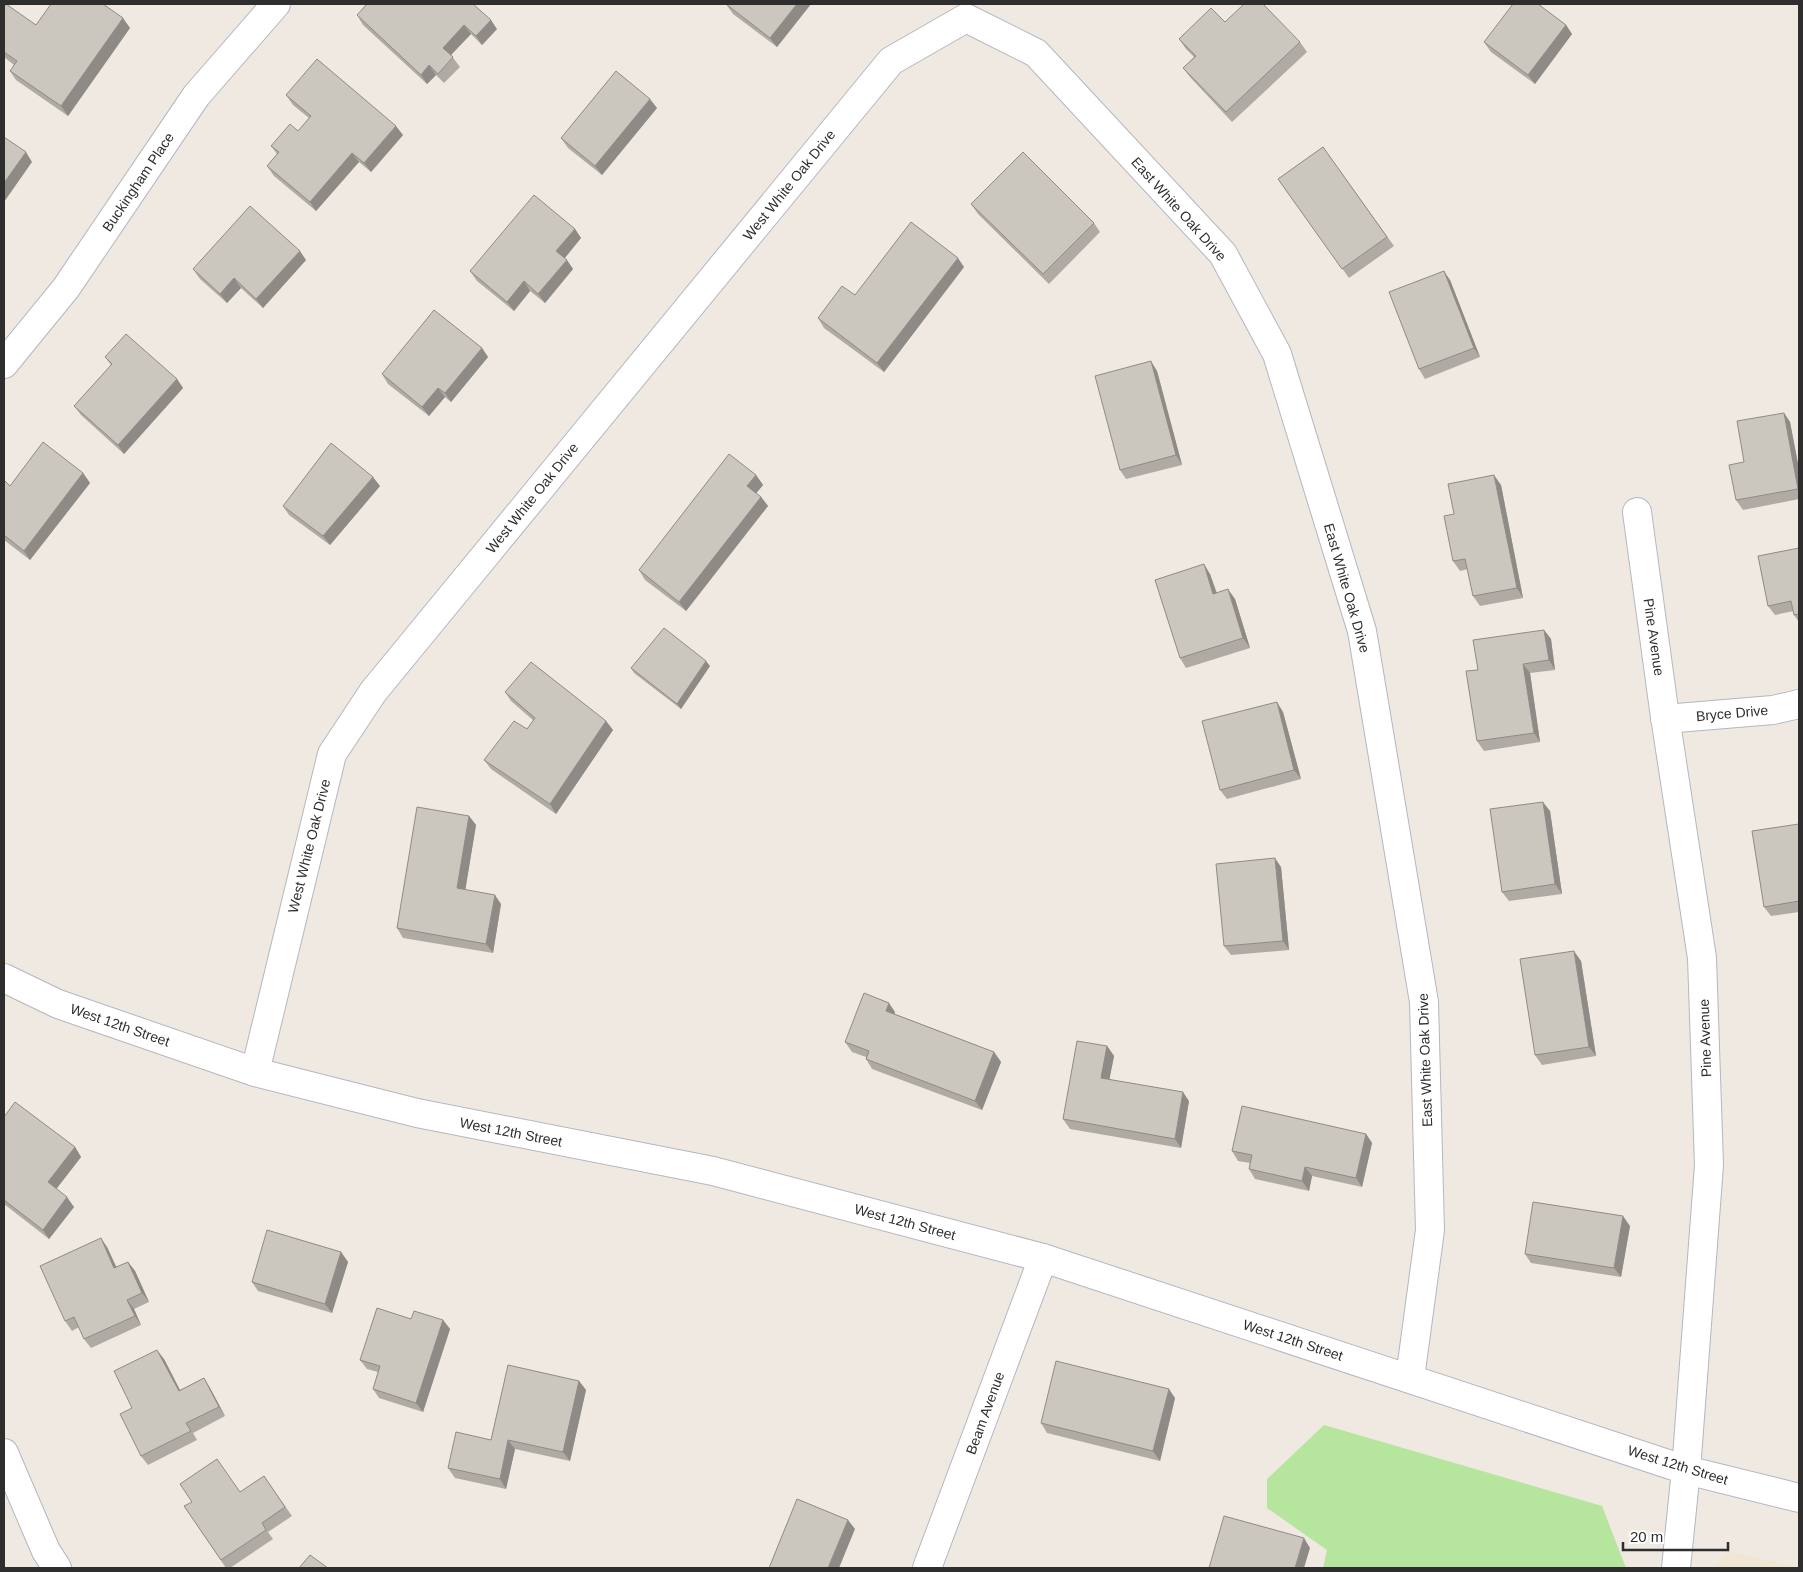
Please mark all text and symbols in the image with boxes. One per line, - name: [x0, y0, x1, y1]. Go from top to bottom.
- street label: West White Oak Drive: [740, 126, 839, 243]
- street label: Buckingham Place: [99, 129, 177, 235]
- street label: East White Oak Drive: [1128, 154, 1230, 264]
- street label: West White Oak Drive: [483, 439, 582, 556]
- street label: East White Oak Drive: [1321, 521, 1373, 655]
- street label: Pine Avenue: [1641, 597, 1667, 677]
- street label: Bryce Drive: [1695, 702, 1769, 724]
- street label: West White Oak Drive: [285, 777, 333, 915]
- street label: East White Oak Drive: [1415, 993, 1435, 1127]
- street label: Pine Avenue: [1696, 998, 1714, 1077]
- street label: West 12th Street: [68, 1001, 172, 1050]
- street label: West 12th Street: [458, 1114, 564, 1150]
- street label: West 12th Street: [853, 1201, 957, 1243]
- street label: West 12th Street: [1241, 1316, 1345, 1364]
- street label: Beam Avenue: [963, 1369, 1007, 1457]
- street label: West 12th Street: [1626, 1442, 1730, 1488]
- scale bar: [1623, 1520, 1728, 1552]
- text: 20 m: [1630, 1528, 1663, 1545]

